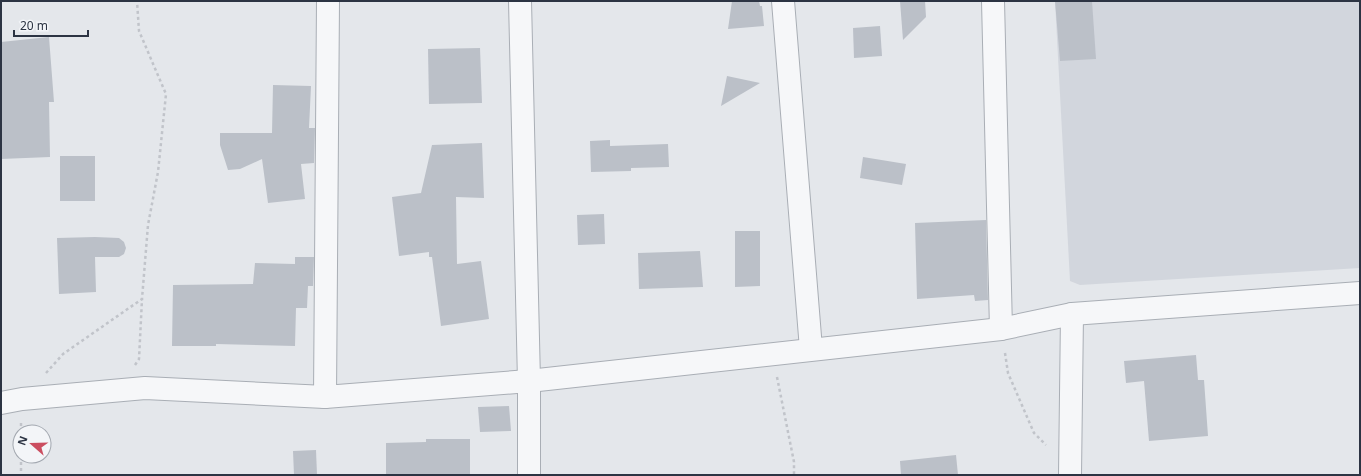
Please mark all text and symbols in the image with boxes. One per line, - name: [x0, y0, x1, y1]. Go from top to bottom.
- scale bar: [14, 12, 88, 38]
- text: 20 m: [20, 17, 48, 34]
- north arrow: [12, 424, 52, 464]
- text: N: [14, 434, 31, 447]

